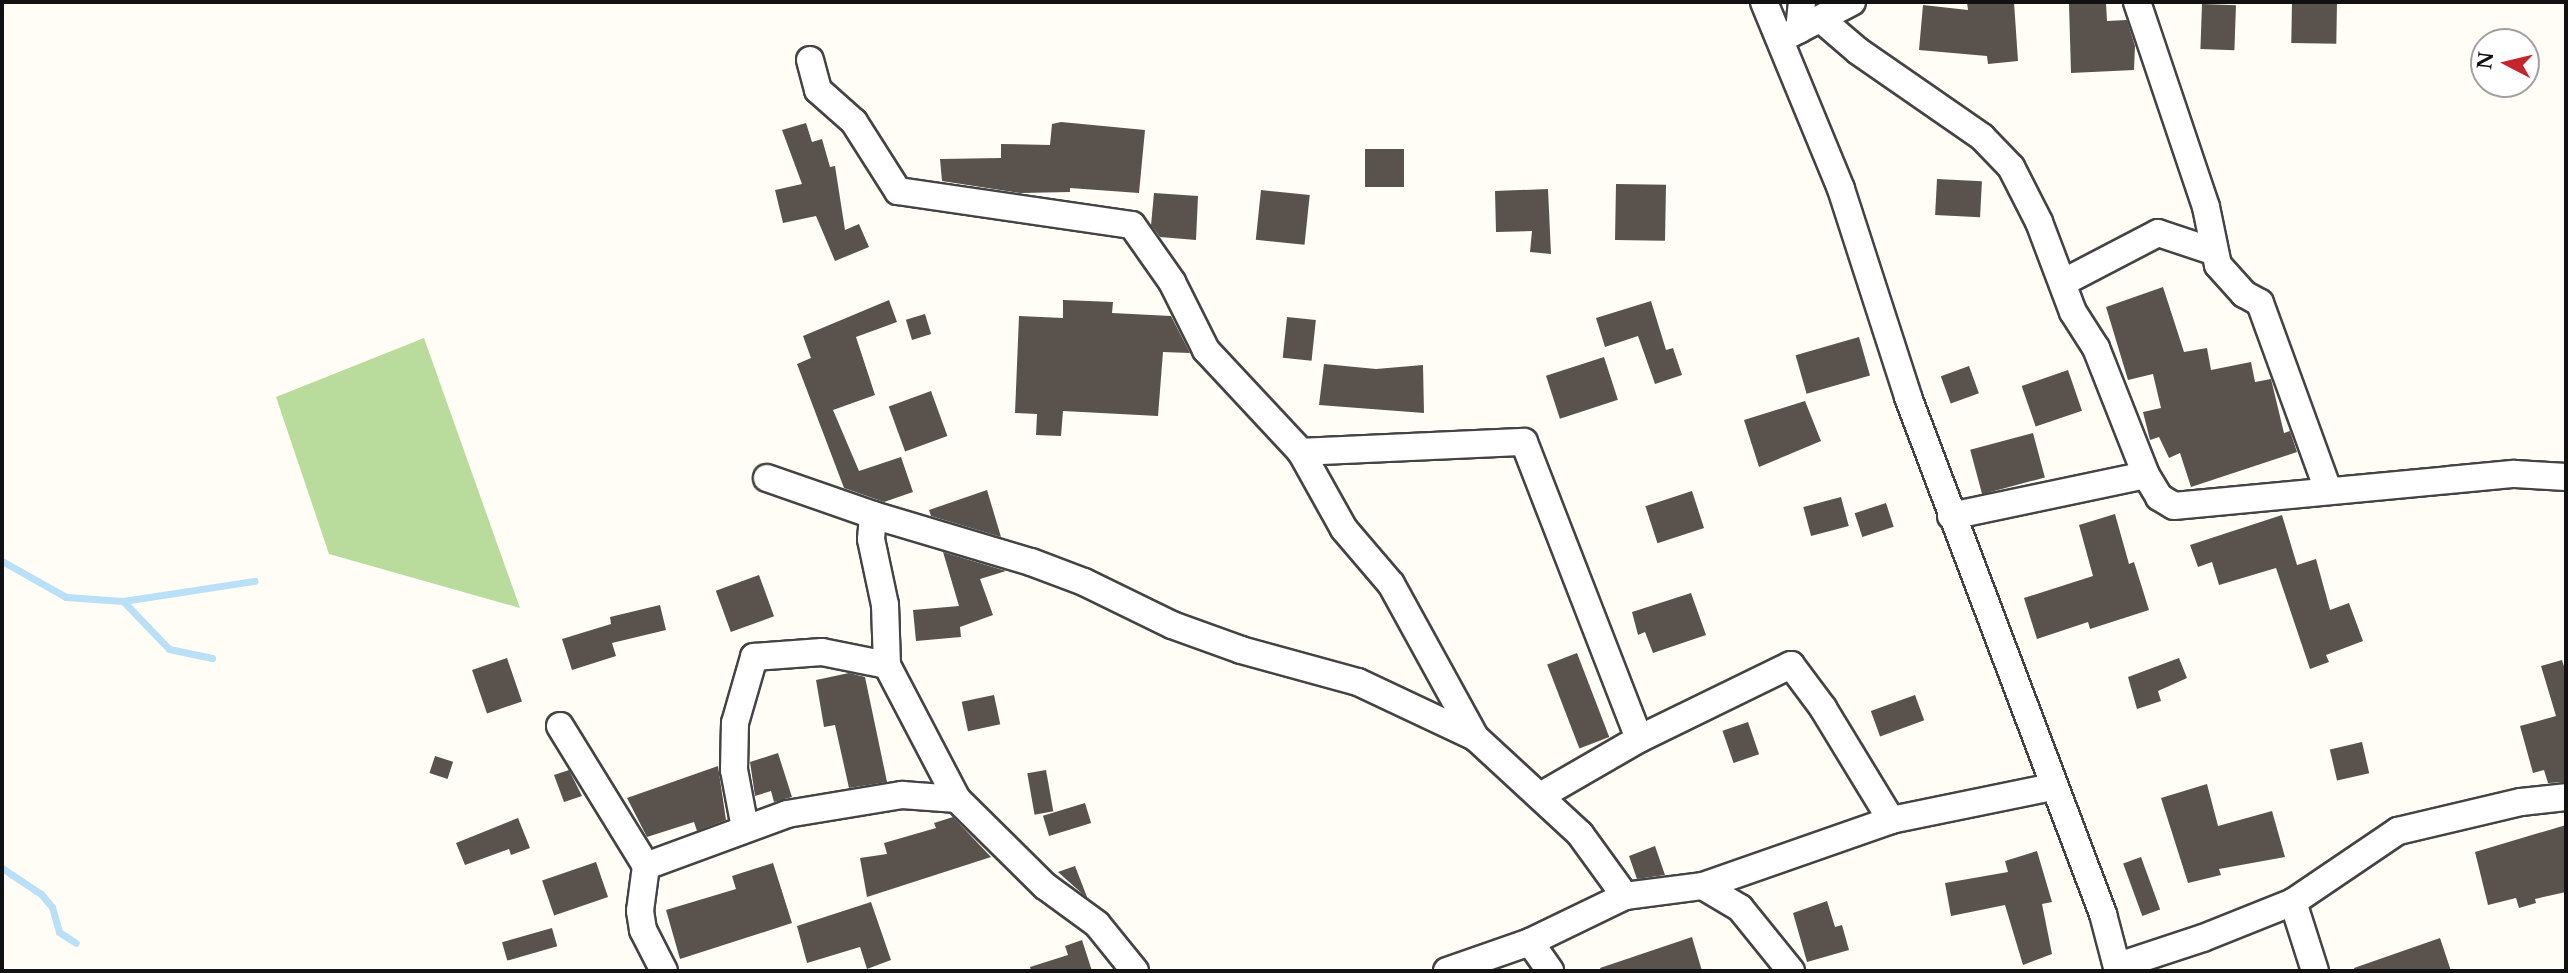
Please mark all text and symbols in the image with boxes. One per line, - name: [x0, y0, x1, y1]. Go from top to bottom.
- north arrow: [2470, 28, 2540, 98]
- text: N: [2473, 50, 2498, 71]

